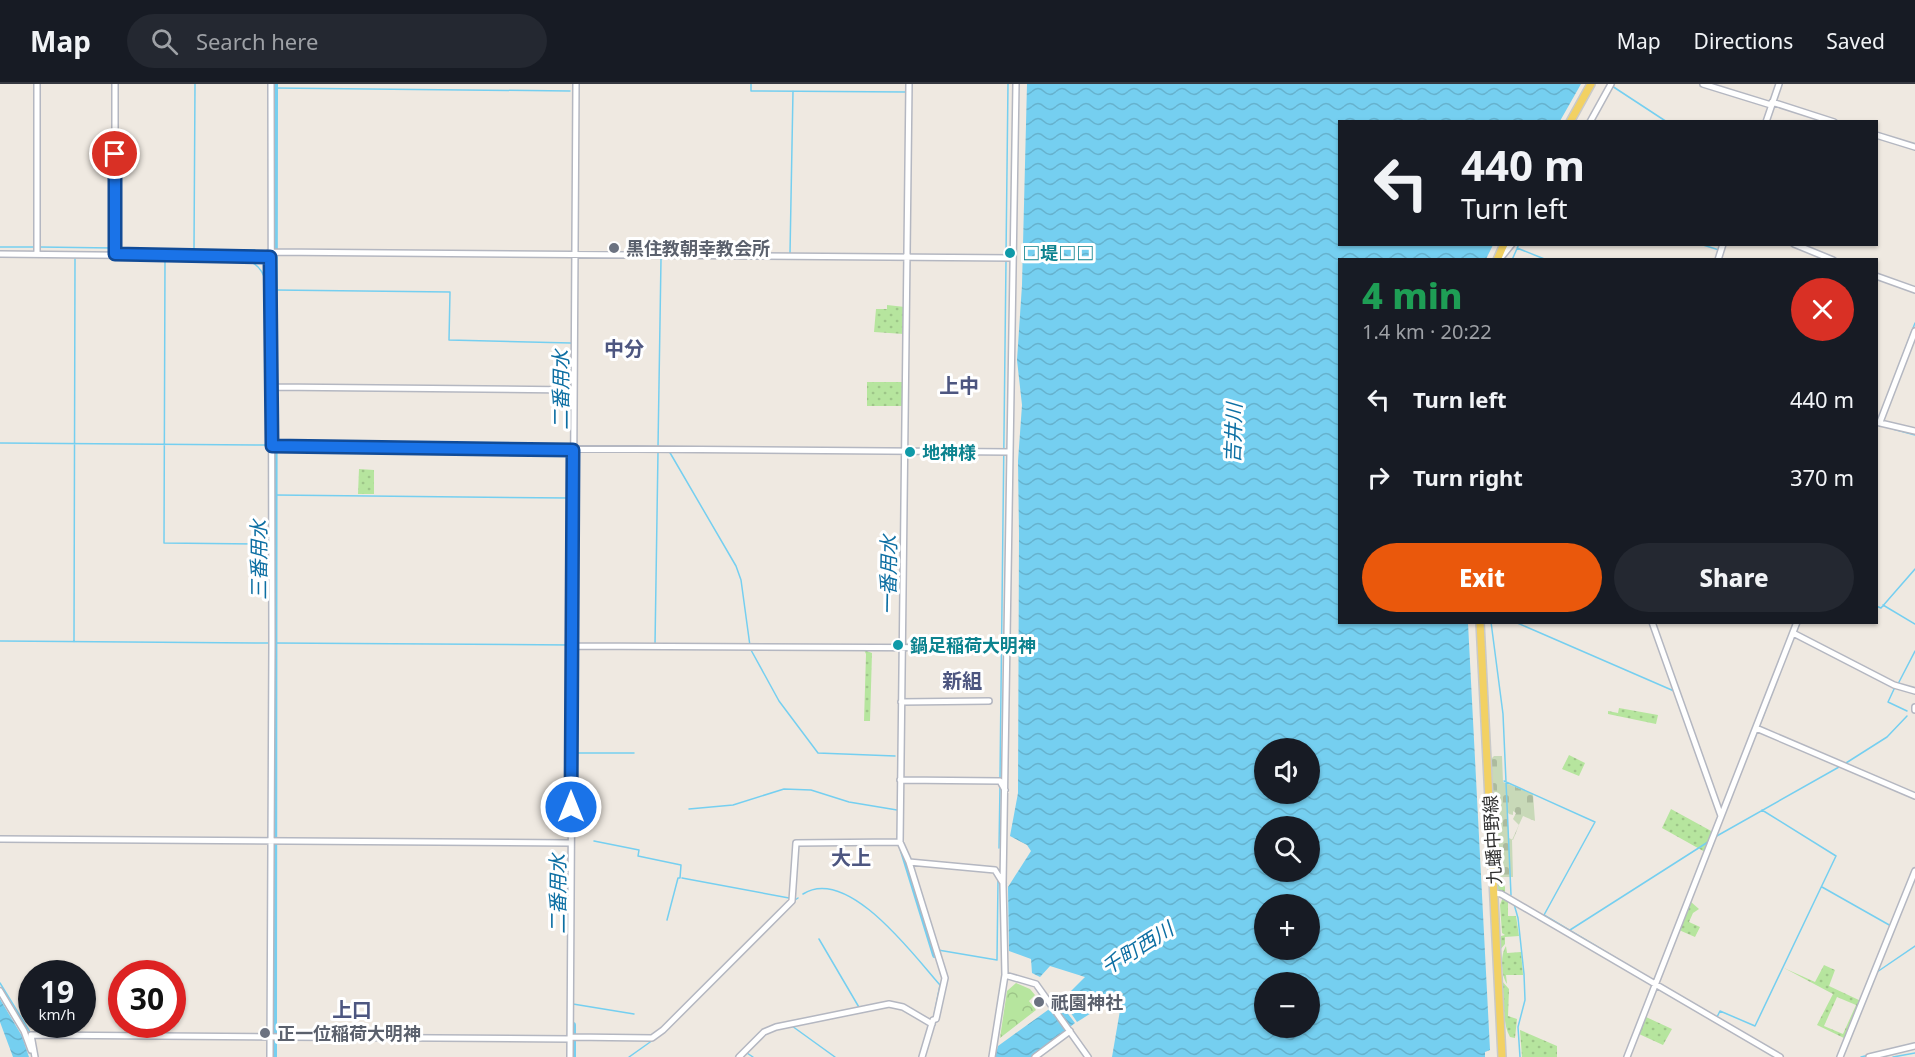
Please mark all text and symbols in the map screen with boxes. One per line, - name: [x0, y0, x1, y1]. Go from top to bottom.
- search box: [127, 14, 547, 68]
- text: Map: [30, 22, 91, 60]
- icon: search: [148, 25, 181, 58]
- text: Search here: [196, 26, 318, 56]
- text: Map: [1617, 27, 1661, 55]
- text: Directions: [1694, 27, 1793, 55]
- text: Saved: [1826, 27, 1885, 55]
- pin: [89, 128, 140, 179]
- text: 440 m: [1461, 136, 1585, 193]
- icon: arrive: [98, 137, 131, 170]
- icon: left: [1362, 144, 1440, 222]
- text: Turn left: [1461, 190, 1567, 227]
- place label: 黒住教朝幸教会所: [626, 236, 770, 260]
- marker: 黒住教朝幸教会所: [607, 241, 621, 255]
- place label: □堤□□: [1022, 241, 1094, 265]
- marker: □堤□□: [1003, 246, 1017, 260]
- text: 4 min: [1362, 271, 1463, 320]
- button: close: [1791, 278, 1854, 341]
- text: 1.4 km · 20:22: [1362, 318, 1492, 345]
- district label: 中分: [604, 335, 644, 362]
- water label: 二番用水: [547, 348, 574, 430]
- district label: 上中: [939, 372, 979, 399]
- icon: left: [1362, 383, 1395, 416]
- text: Turn left: [1413, 384, 1507, 414]
- text: 440 m: [1790, 384, 1854, 414]
- water label: 吉井川: [1218, 401, 1248, 463]
- place label: 地神様: [922, 440, 976, 464]
- marker: 地神様: [903, 445, 917, 459]
- icon: right: [1362, 461, 1395, 494]
- text: Turn right: [1413, 462, 1523, 492]
- text: 370 m: [1790, 462, 1854, 492]
- water label: 三番用水: [245, 518, 272, 600]
- water label: 一番用水: [874, 533, 902, 615]
- button: Exit: [1362, 543, 1602, 612]
- button: Share: [1614, 543, 1854, 612]
- place label: 鍋足稲荷大明神: [910, 633, 1036, 657]
- marker: 鍋足稲荷大明神: [891, 638, 905, 652]
- district label: 新組: [942, 667, 982, 694]
- map controls: [1254, 738, 1320, 1038]
- button: sound: [1254, 738, 1320, 804]
- position arrow: [539, 775, 603, 839]
- street label: 九蟠中野線: [1478, 794, 1506, 886]
- button: search: [1254, 816, 1320, 882]
- district label: 大上: [831, 844, 871, 871]
- water label: 二番用水: [544, 852, 571, 934]
- button: +: [1254, 894, 1320, 960]
- water label: 千町西川: [1096, 914, 1180, 981]
- speed limit sign: 30: [108, 960, 186, 1038]
- text: 19: [40, 971, 74, 1012]
- button: −: [1254, 972, 1320, 1038]
- place label: 祇園神社: [1051, 990, 1123, 1014]
- marker: 祇園神社: [1032, 995, 1046, 1009]
- district label: 上口: [332, 996, 372, 1023]
- text: km/h: [39, 1004, 75, 1024]
- place label: 正一位稲荷大明神: [277, 1021, 421, 1045]
- marker: 正一位稲荷大明神: [258, 1026, 272, 1040]

